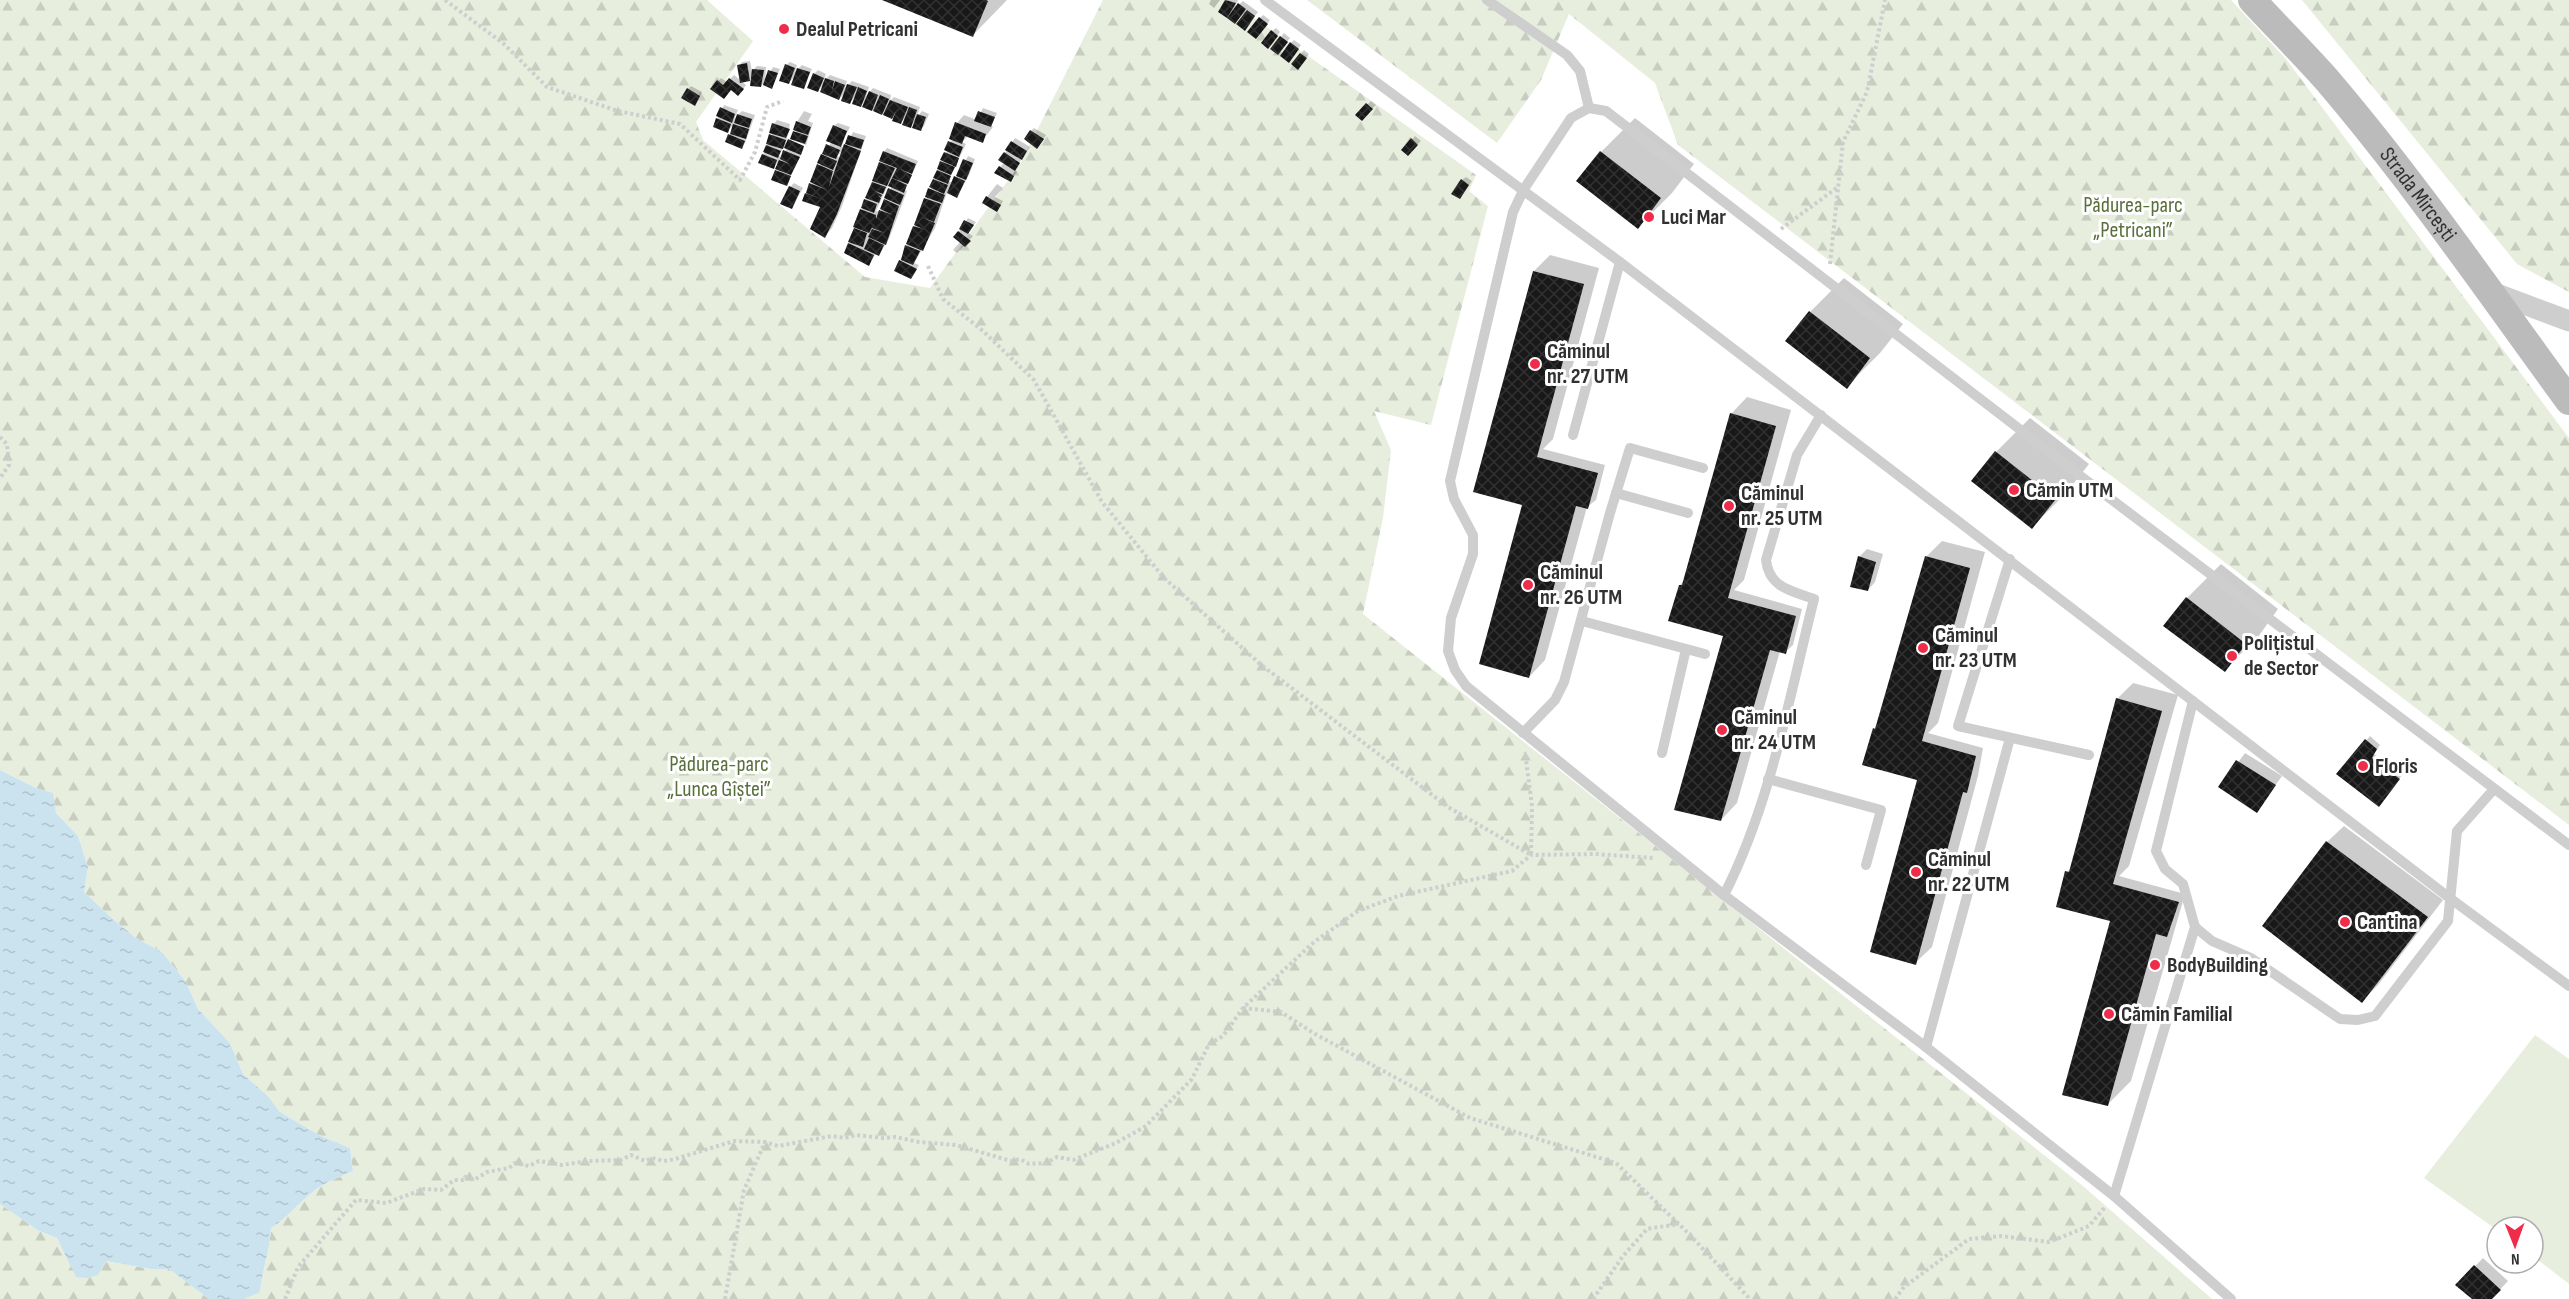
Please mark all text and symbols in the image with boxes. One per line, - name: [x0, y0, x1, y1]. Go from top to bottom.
- place label: Dealul Petricani: [796, 16, 918, 43]
- marker: Dealul Petricani: [777, 22, 791, 36]
- street label: Strada Mircești: [2374, 142, 2462, 247]
- park label: Pădurea-parc „Petricani”: [2083, 192, 2183, 244]
- place label: Luci Mar: [1661, 204, 1726, 231]
- marker: Luci Mar: [1642, 210, 1656, 224]
- place label: Căminul nr. 27 UTM: [1547, 338, 1628, 390]
- marker: Căminul nr. 27 UTM: [1528, 357, 1542, 371]
- place label: Cămin UTM: [2026, 477, 2113, 504]
- place label: Căminul nr. 25 UTM: [1741, 480, 1822, 532]
- marker: Cămin UTM: [2007, 483, 2021, 497]
- marker: Căminul nr. 25 UTM: [1722, 499, 1736, 513]
- place label: Căminul nr. 26 UTM: [1540, 559, 1622, 611]
- marker: Căminul nr. 26 UTM: [1521, 578, 1535, 592]
- place label: Căminul nr. 23 UTM: [1935, 622, 2017, 674]
- place label: Polițistul de Sector: [2244, 630, 2319, 682]
- marker: Căminul nr. 23 UTM: [1916, 641, 1930, 655]
- marker: Polițistul de Sector: [2225, 649, 2239, 663]
- place label: Căminul nr. 24 UTM: [1734, 704, 1816, 756]
- marker: Căminul nr. 24 UTM: [1715, 723, 1729, 737]
- park label: Pădurea-parc „Lunca Gîștei”: [667, 751, 771, 803]
- place label: Floris: [2375, 753, 2418, 780]
- marker: Floris: [2356, 759, 2370, 773]
- place label: Căminul nr. 22 UTM: [1928, 846, 2009, 898]
- marker: Căminul nr. 22 UTM: [1909, 865, 1923, 879]
- place label: Cantina: [2357, 909, 2417, 936]
- marker: Cantina: [2338, 915, 2352, 929]
- place label: BodyBuilding: [2167, 952, 2268, 979]
- marker: BodyBuilding: [2148, 958, 2162, 972]
- place label: Cămin Familial: [2121, 1001, 2233, 1028]
- marker: Cămin Familial: [2102, 1007, 2116, 1021]
- north arrow: [2485, 1215, 2545, 1275]
- text: N: [2511, 1249, 2520, 1268]

